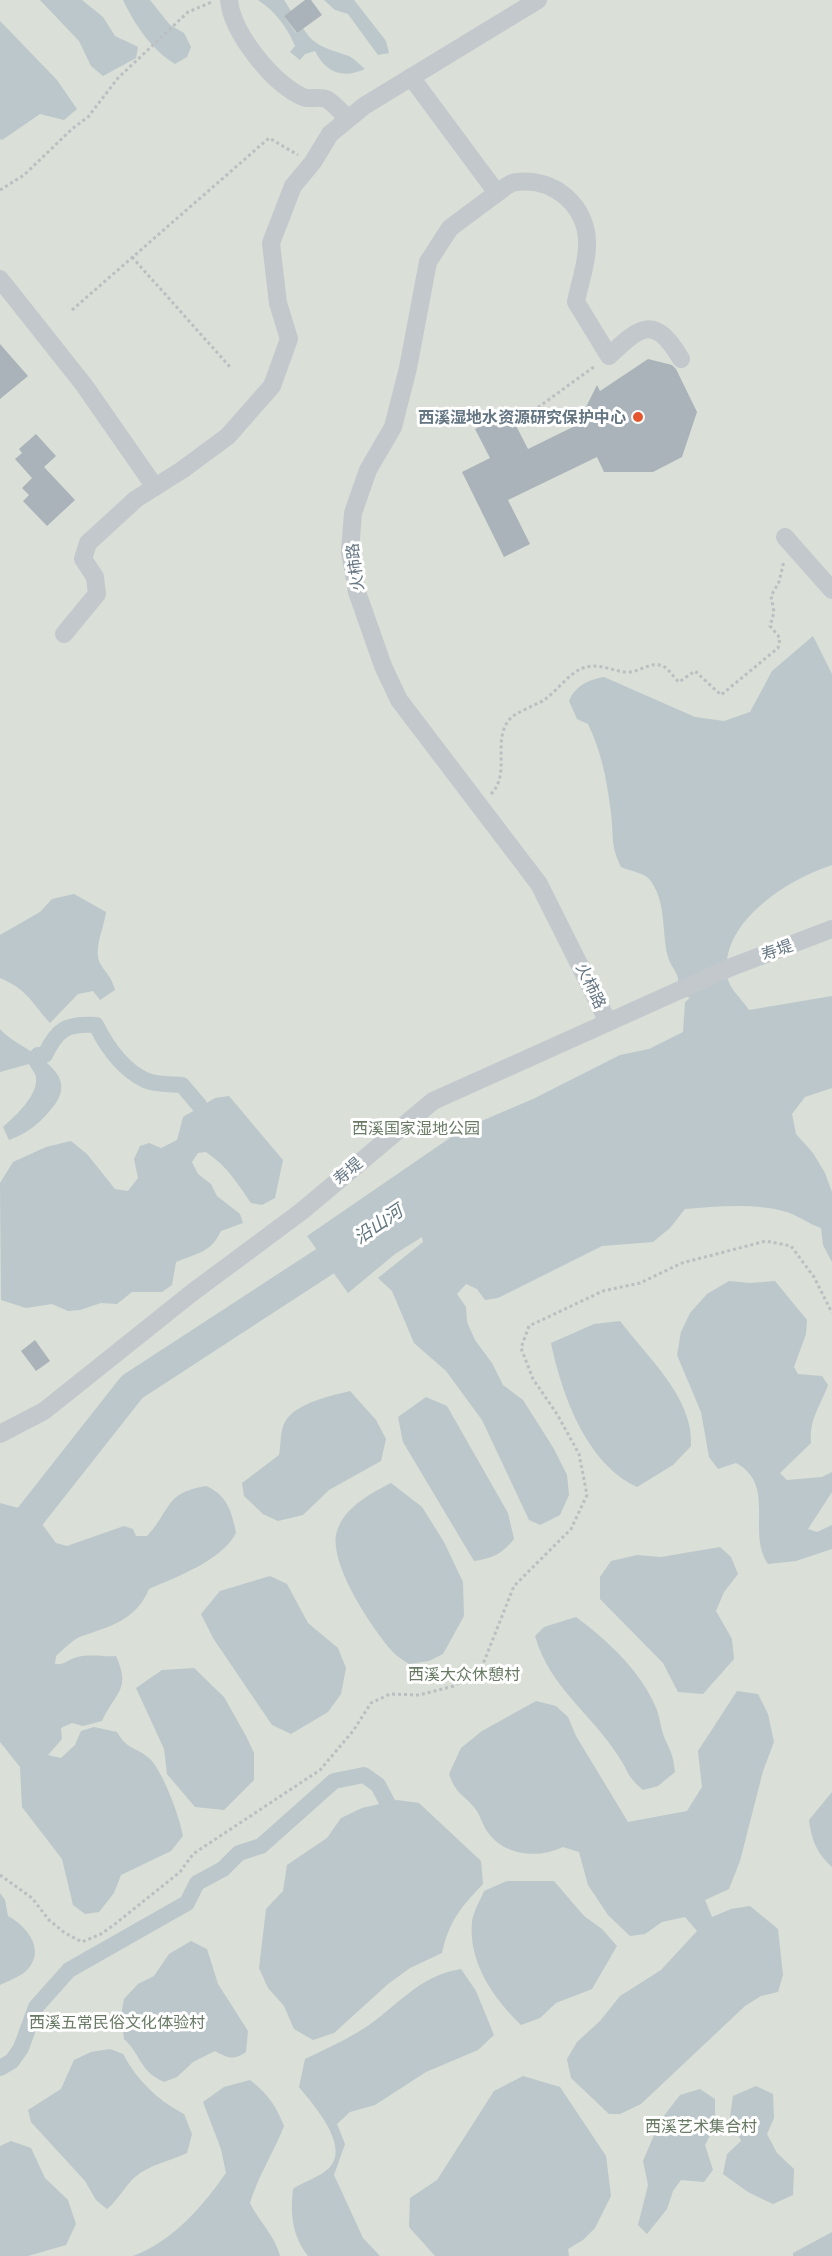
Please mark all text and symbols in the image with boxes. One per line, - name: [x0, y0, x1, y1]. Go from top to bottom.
- place label: 西溪湿地水资源研究保护中心: [418, 406, 626, 429]
- marker: 西溪湿地水资源研究保护中心: [631, 410, 645, 424]
- street label: 火柿路: [341, 542, 369, 592]
- street label: 寿堤: [758, 934, 796, 966]
- street label: 火柿路: [570, 959, 612, 1013]
- park label: 西溪国家湿地公园: [352, 1117, 480, 1140]
- street label: 寿堤: [328, 1152, 368, 1190]
- water label: 沿山河: [349, 1197, 410, 1249]
- park label: 西溪大众休憩村: [408, 1663, 520, 1686]
- park label: 西溪五常民俗文化体验村: [29, 2011, 205, 2034]
- park label: 西溪艺术集合村: [645, 2115, 757, 2138]

